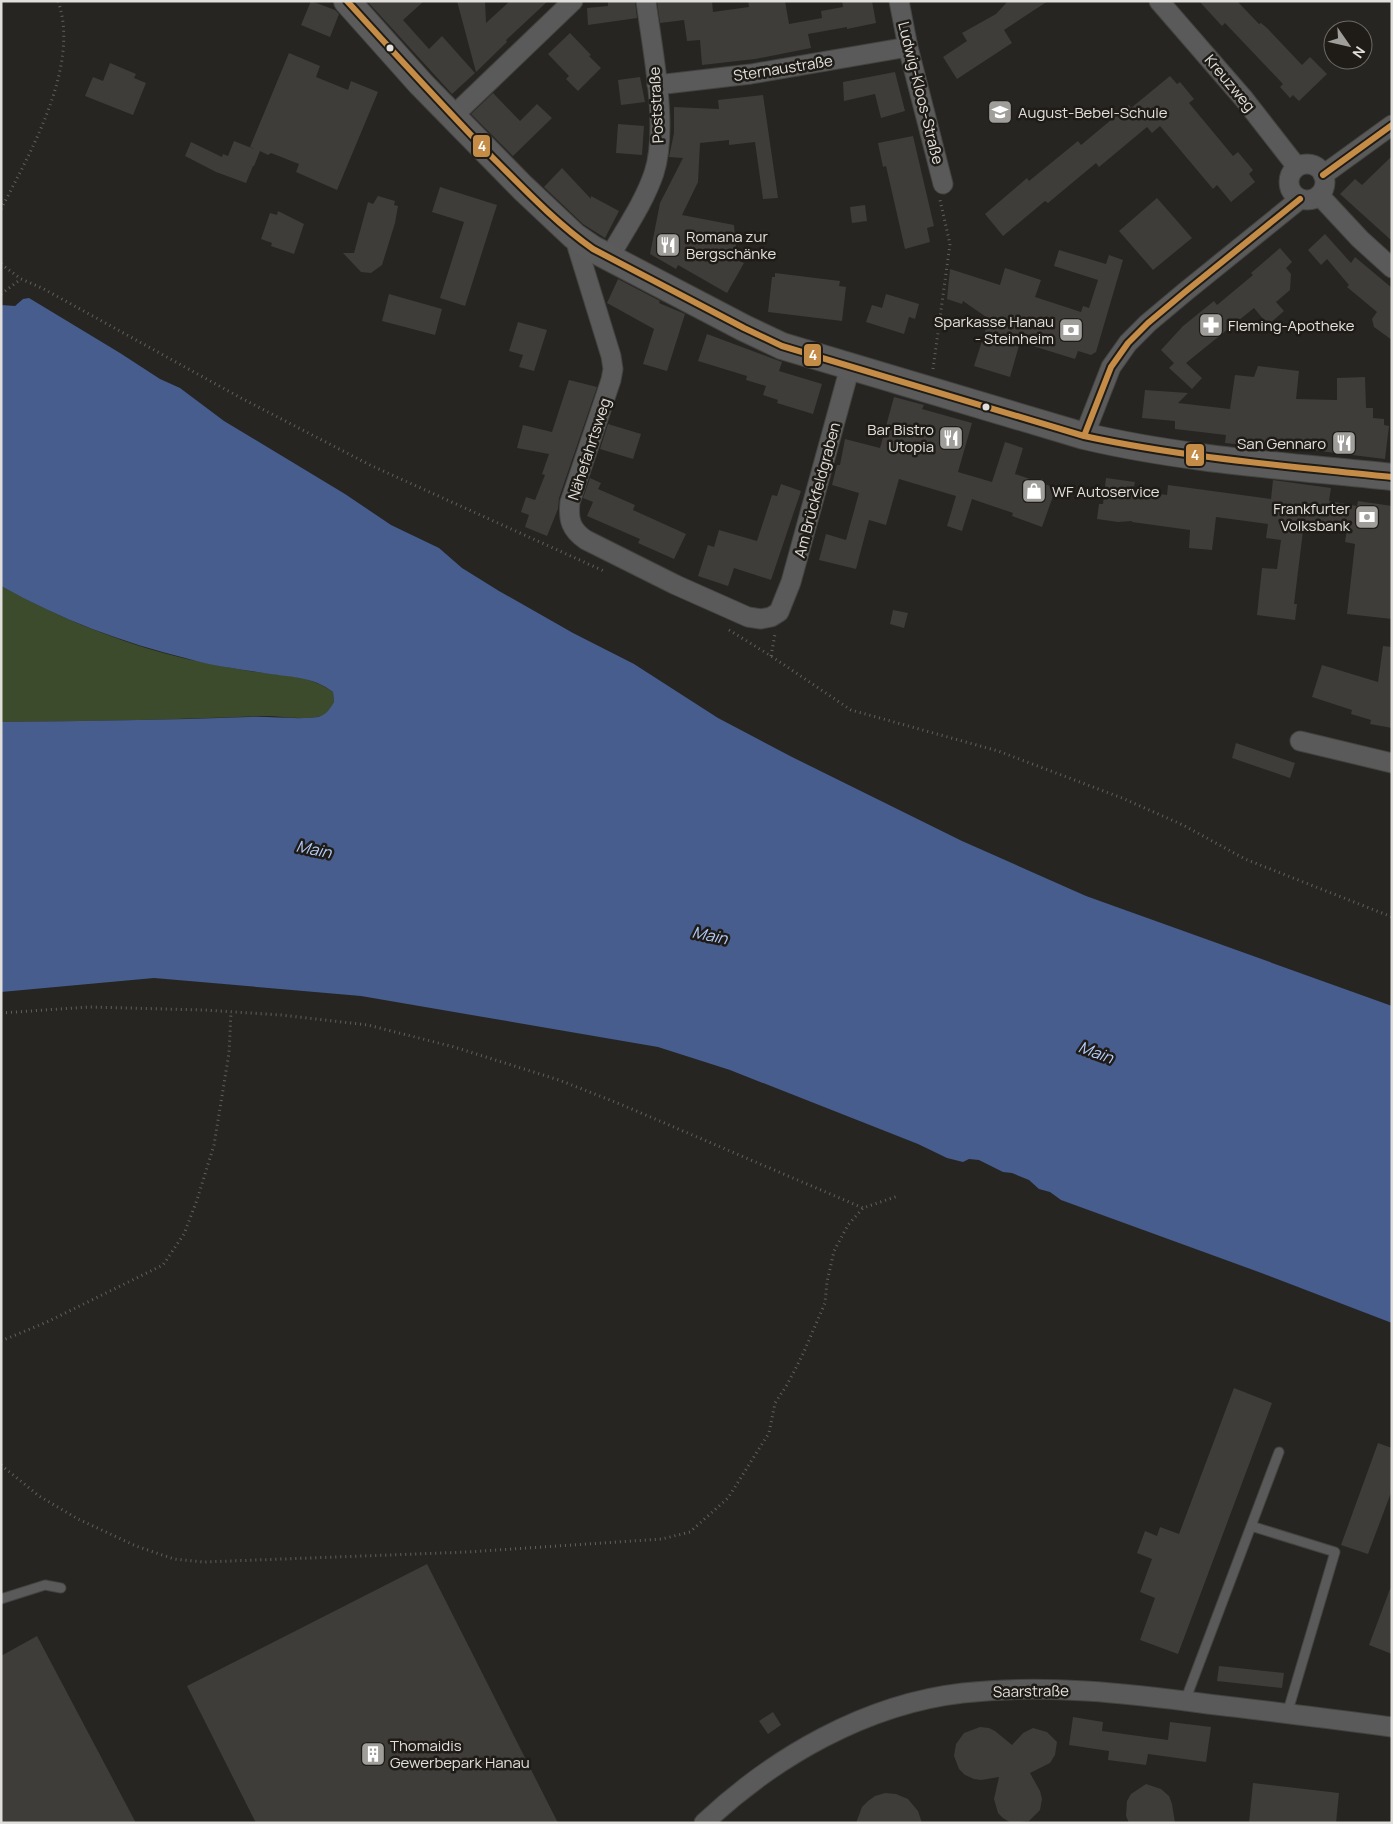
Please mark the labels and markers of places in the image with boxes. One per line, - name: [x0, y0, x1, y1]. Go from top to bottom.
- unlabelled marker: [385, 43, 395, 53]
- school or university icon: August-Bebel-Schule: [987, 99, 1013, 125]
- place label: August-Bebel-Schule: [1018, 102, 1168, 123]
- place label: Romana zur Bergschänke: [686, 226, 777, 264]
- restaurant icon: Romana zur Bergschänke: [655, 232, 681, 258]
- place label: Sparkasse Hanau - Steinheim: [934, 311, 1054, 349]
- pharmacy icon: Fleming-Apotheke: [1198, 312, 1224, 338]
- place label: Fleming-Apotheke: [1228, 315, 1355, 336]
- bank icon: Sparkasse Hanau - Steinheim: [1058, 317, 1084, 343]
- unlabelled marker: [981, 402, 991, 412]
- place label: Bar Bistro Utopia: [867, 419, 934, 457]
- restaurant icon: Bar Bistro Utopia: [938, 425, 964, 451]
- restaurant icon: San Gennaro: [1331, 430, 1357, 456]
- place label: San Gennaro: [1237, 433, 1326, 454]
- shop icon: WF Autoservice: [1021, 478, 1047, 504]
- place label: WF Autoservice: [1052, 481, 1160, 502]
- place label: Frankfurter Volksbank: [1273, 498, 1351, 536]
- bank icon: Frankfurter Volksbank: [1354, 504, 1380, 530]
- place label: Thomaidis Gewerbepark Hanau: [390, 1735, 530, 1773]
- building icon: Thomaidis Gewerbepark Hanau: [360, 1741, 386, 1767]

